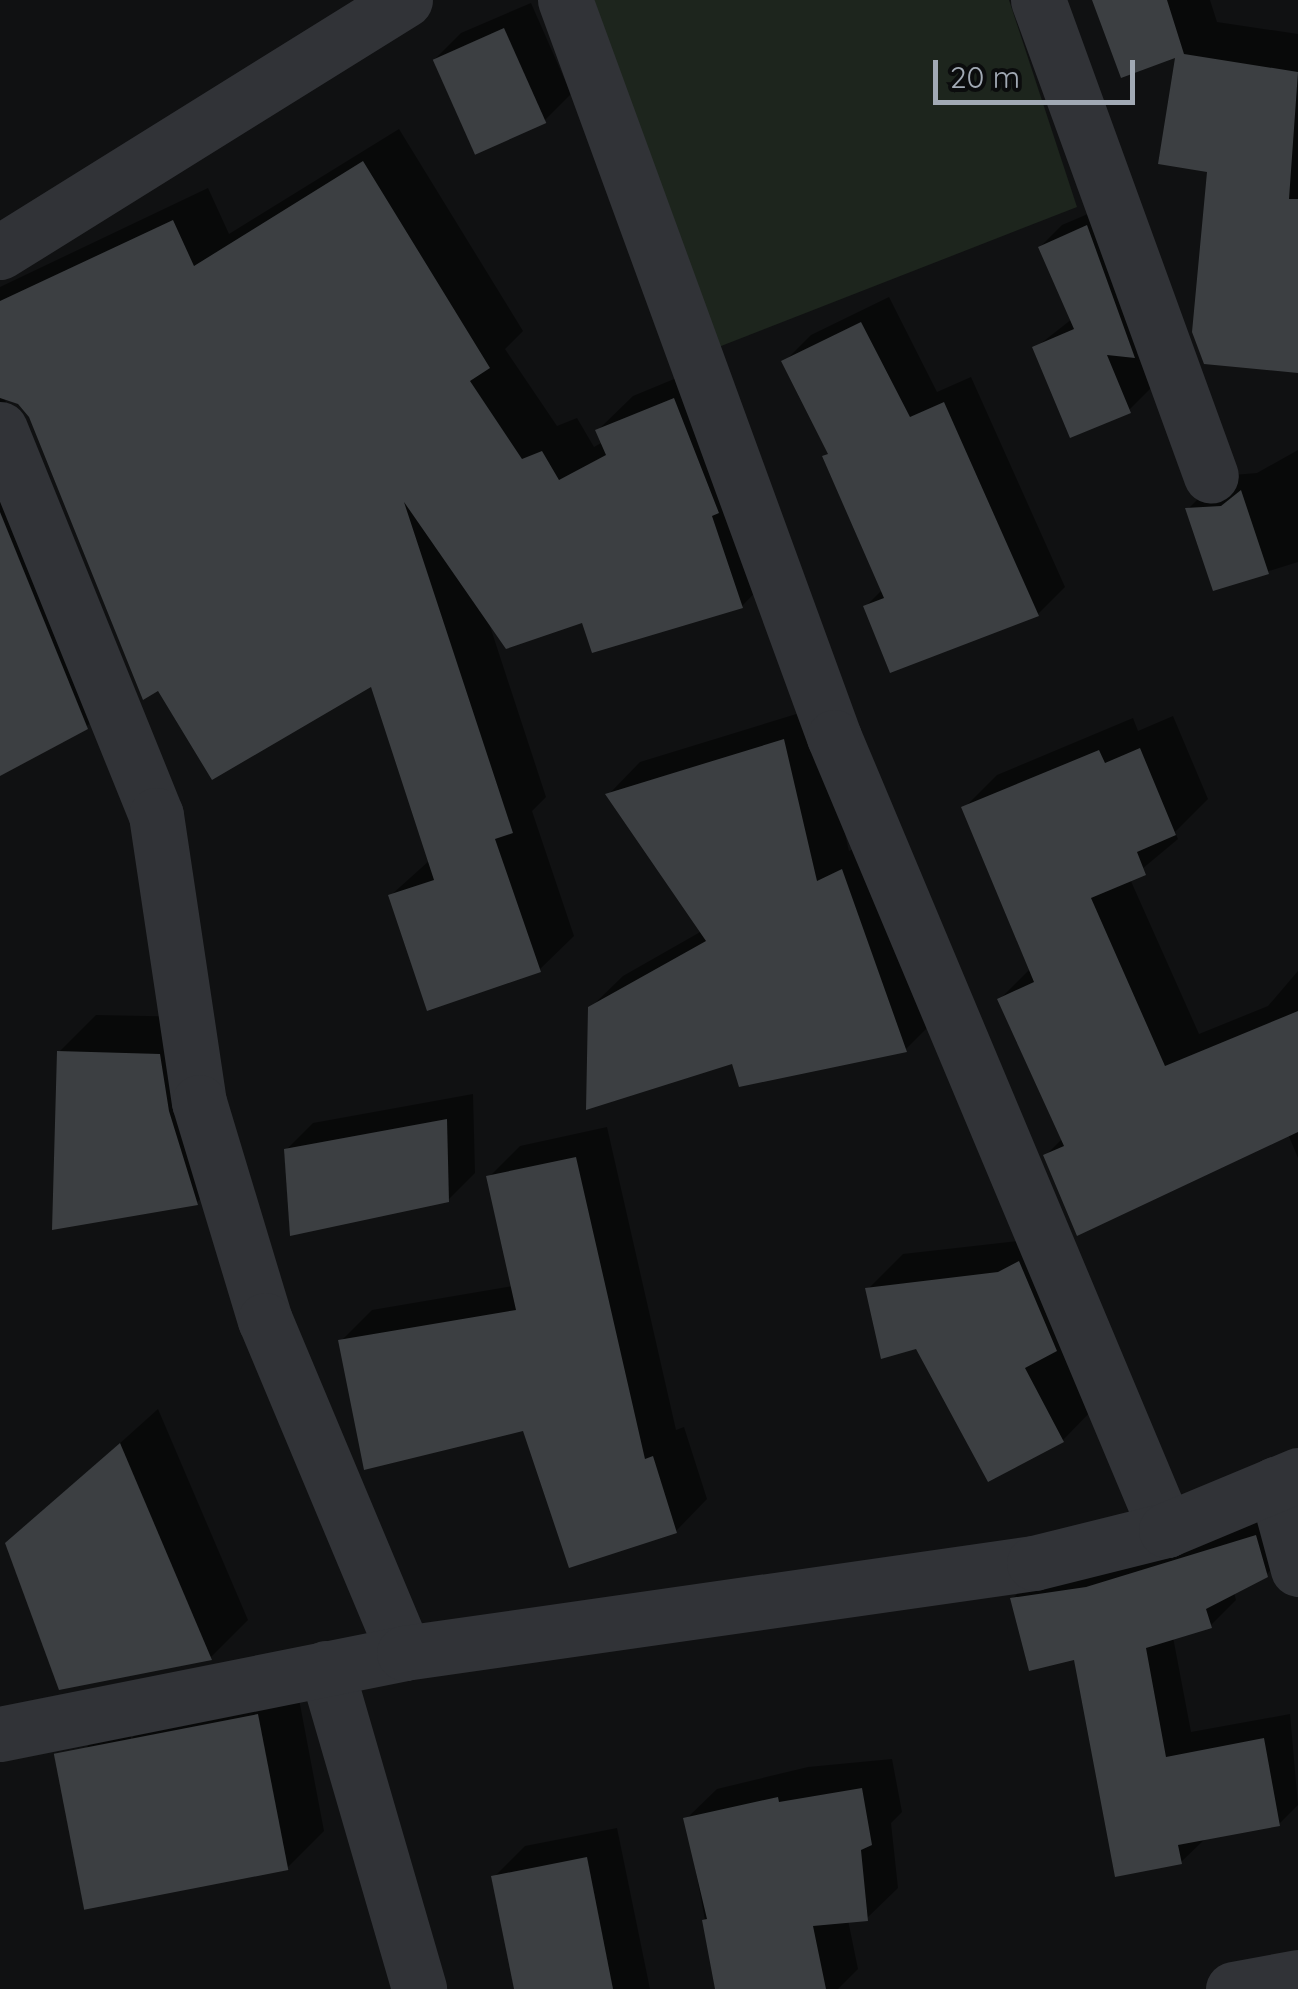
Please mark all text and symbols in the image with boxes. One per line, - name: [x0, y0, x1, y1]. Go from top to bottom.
- scale bar: [938, 40, 1140, 102]
- text: 20 m: [950, 58, 1020, 96]

